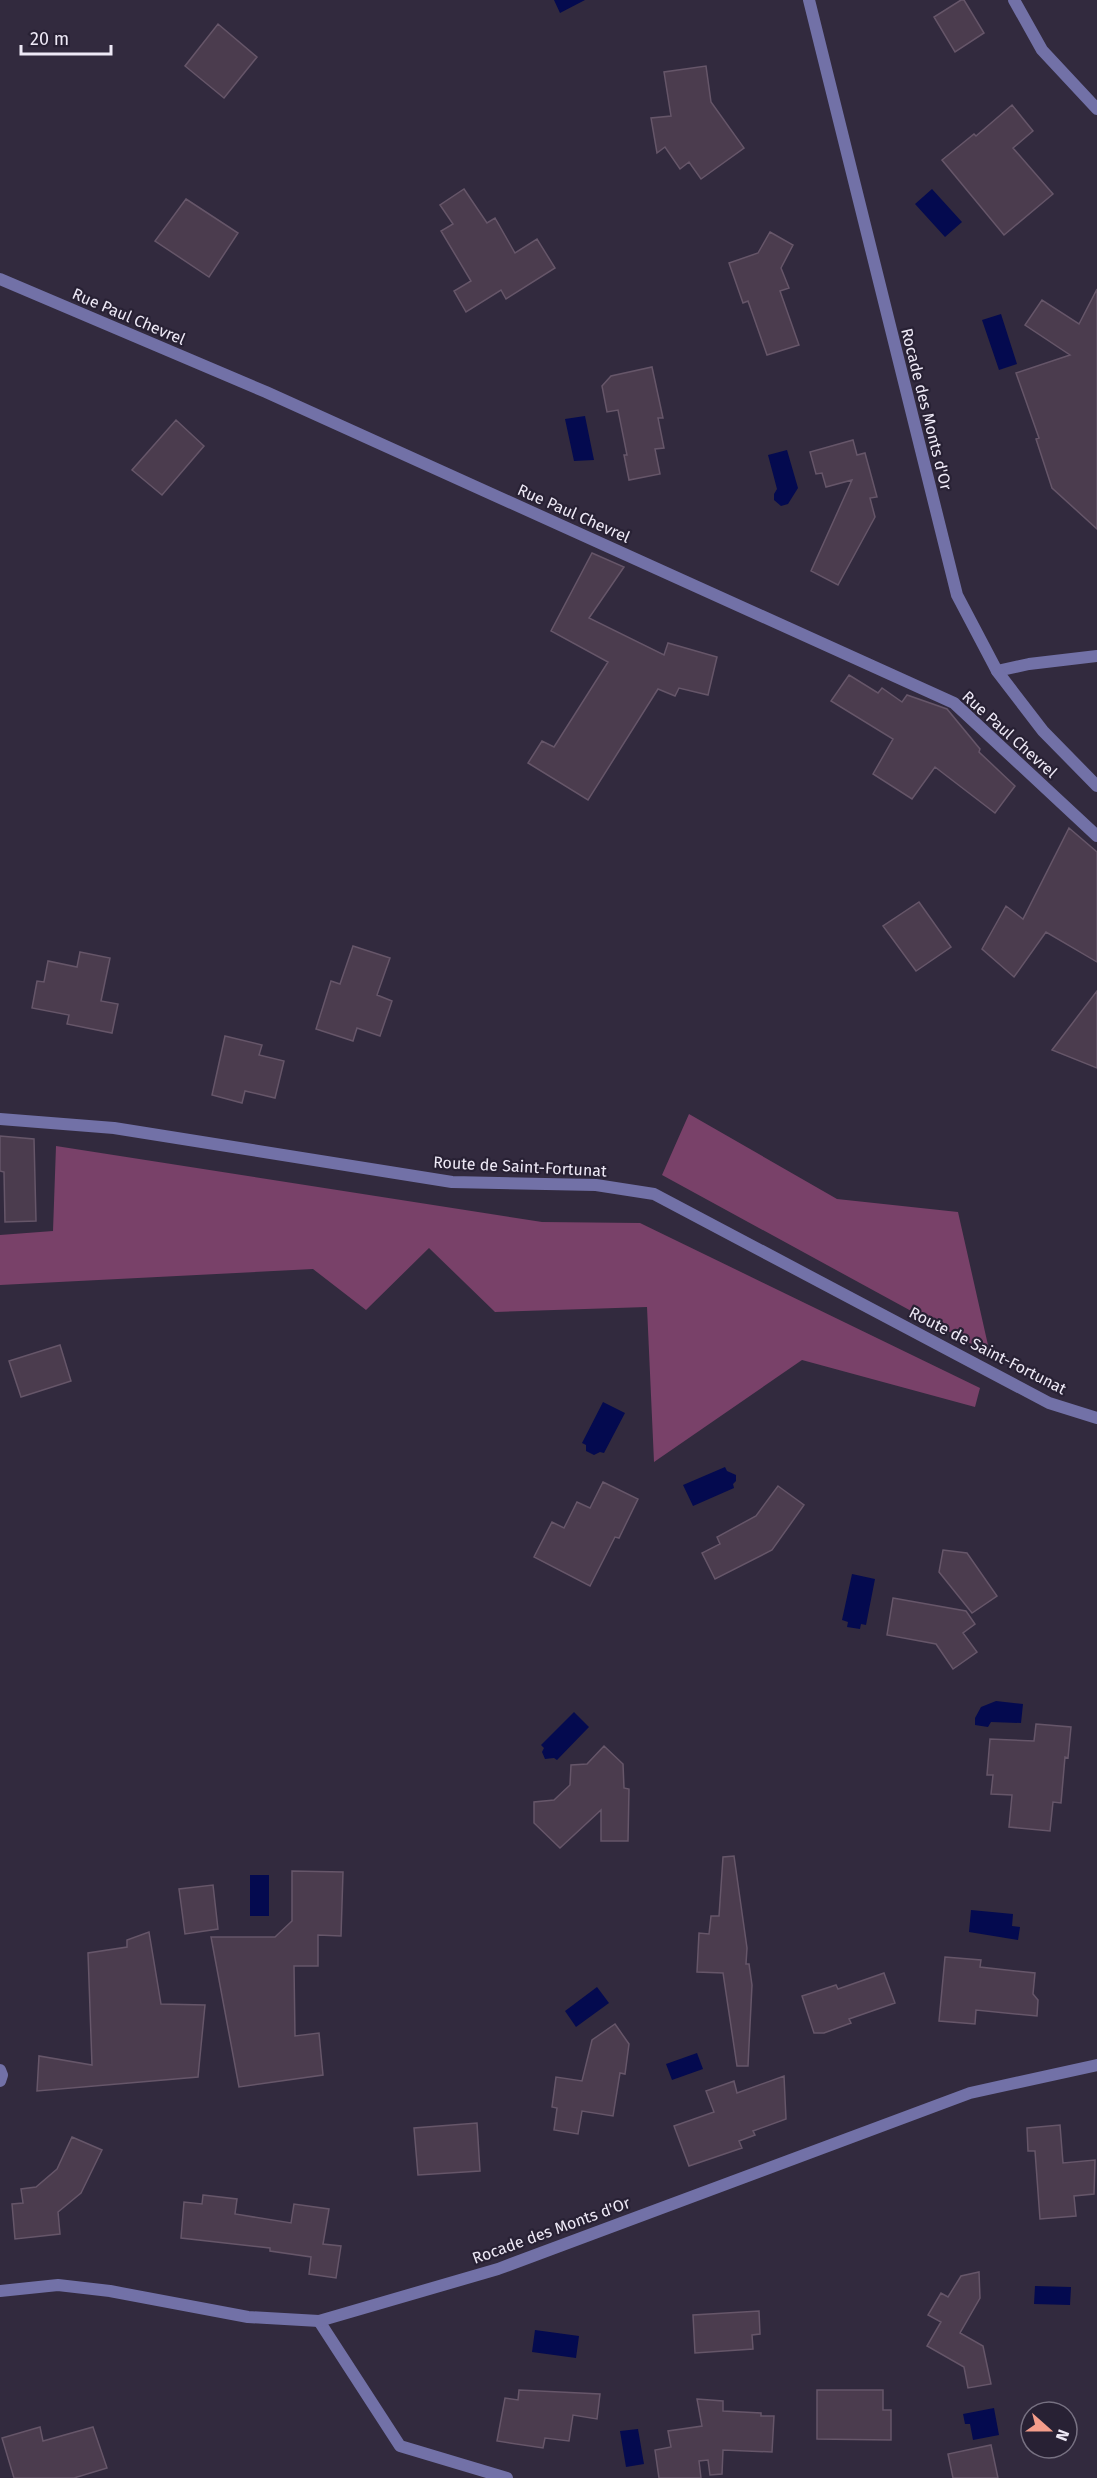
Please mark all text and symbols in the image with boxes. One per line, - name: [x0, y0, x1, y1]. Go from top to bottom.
- scale bar: [21, 18, 111, 56]
- text: 20 m: [30, 28, 69, 50]
- street label: Rue Paul Chevrel: [69, 284, 189, 349]
- street label: Rocade des Monts d'Or: [897, 326, 956, 493]
- street label: Rue Paul Chevrel: [515, 480, 633, 547]
- street label: Rue Paul Chevrel: [958, 687, 1061, 782]
- street label: Route de Saint-Fortunat: [433, 1152, 607, 1181]
- street label: Route de Saint-Fortunat: [906, 1303, 1070, 1398]
- street label: Rocade des Monts d'Or: [470, 2193, 633, 2268]
- north arrow: [1019, 2400, 1079, 2460]
- text: N: [1052, 2427, 1073, 2444]

